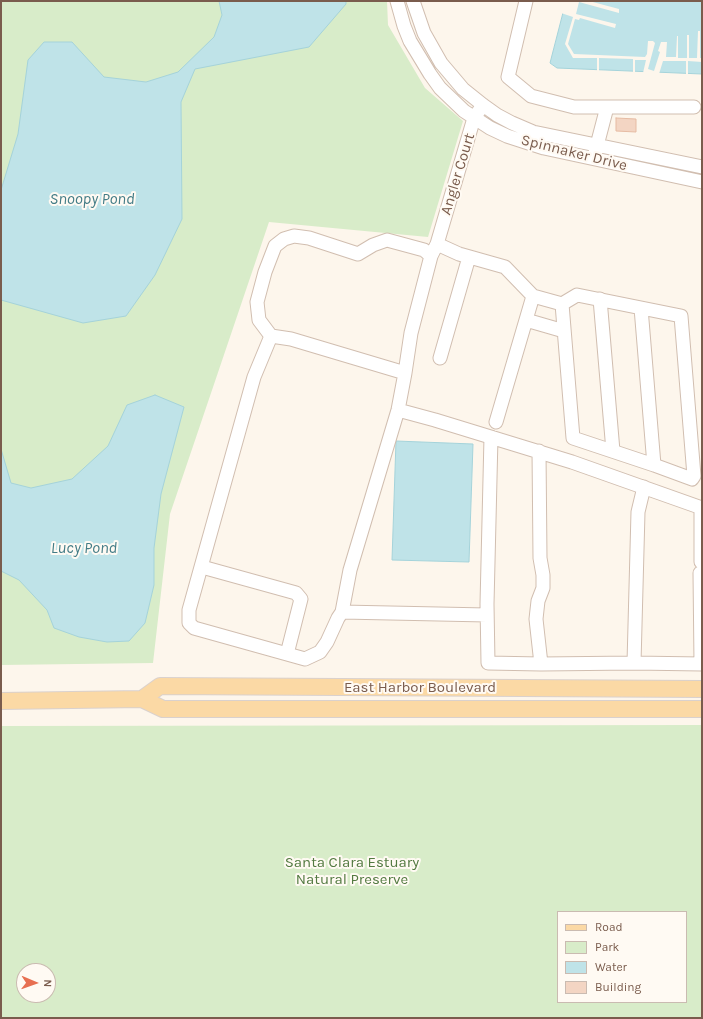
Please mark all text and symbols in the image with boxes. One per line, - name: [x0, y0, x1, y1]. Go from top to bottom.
- street label: Angler Court: [437, 131, 479, 217]
- street label: Spinnaker Drive: [519, 131, 629, 175]
- water label: Snoopy Pond: [49, 189, 135, 209]
- water label: Lucy Pond: [51, 538, 117, 558]
- street label: East Harbor Boulevard: [344, 679, 496, 697]
- park label: Santa Clara Estuary Natural Preserve: [285, 854, 419, 889]
- legend: [557, 911, 687, 1003]
- text: Road: [595, 920, 623, 934]
- text: Park: [595, 940, 619, 954]
- text: Water: [595, 960, 627, 974]
- north arrow: [16, 963, 56, 1003]
- text: N: [41, 979, 54, 988]
- text: Building: [595, 980, 641, 994]

